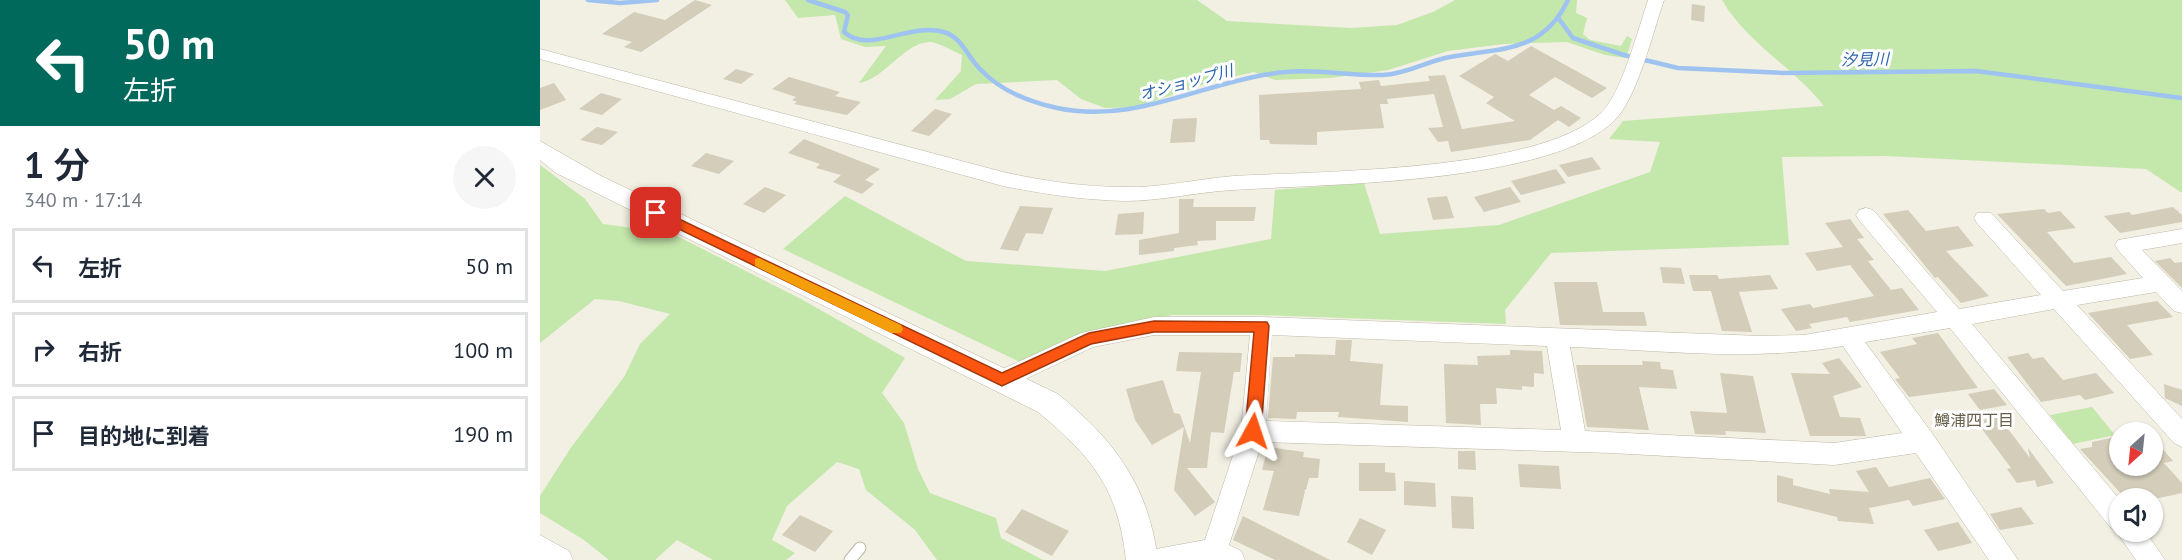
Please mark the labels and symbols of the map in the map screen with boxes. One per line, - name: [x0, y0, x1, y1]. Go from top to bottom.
- water label: 汐見川: [1841, 49, 1891, 69]
- water label: オショップ川: [1137, 59, 1237, 104]
- pin: [630, 187, 681, 238]
- position arrow: [1221, 399, 1285, 463]
- district label: 鱒浦四丁目: [1934, 410, 2014, 430]
- north arrow: [2109, 422, 2163, 476]

